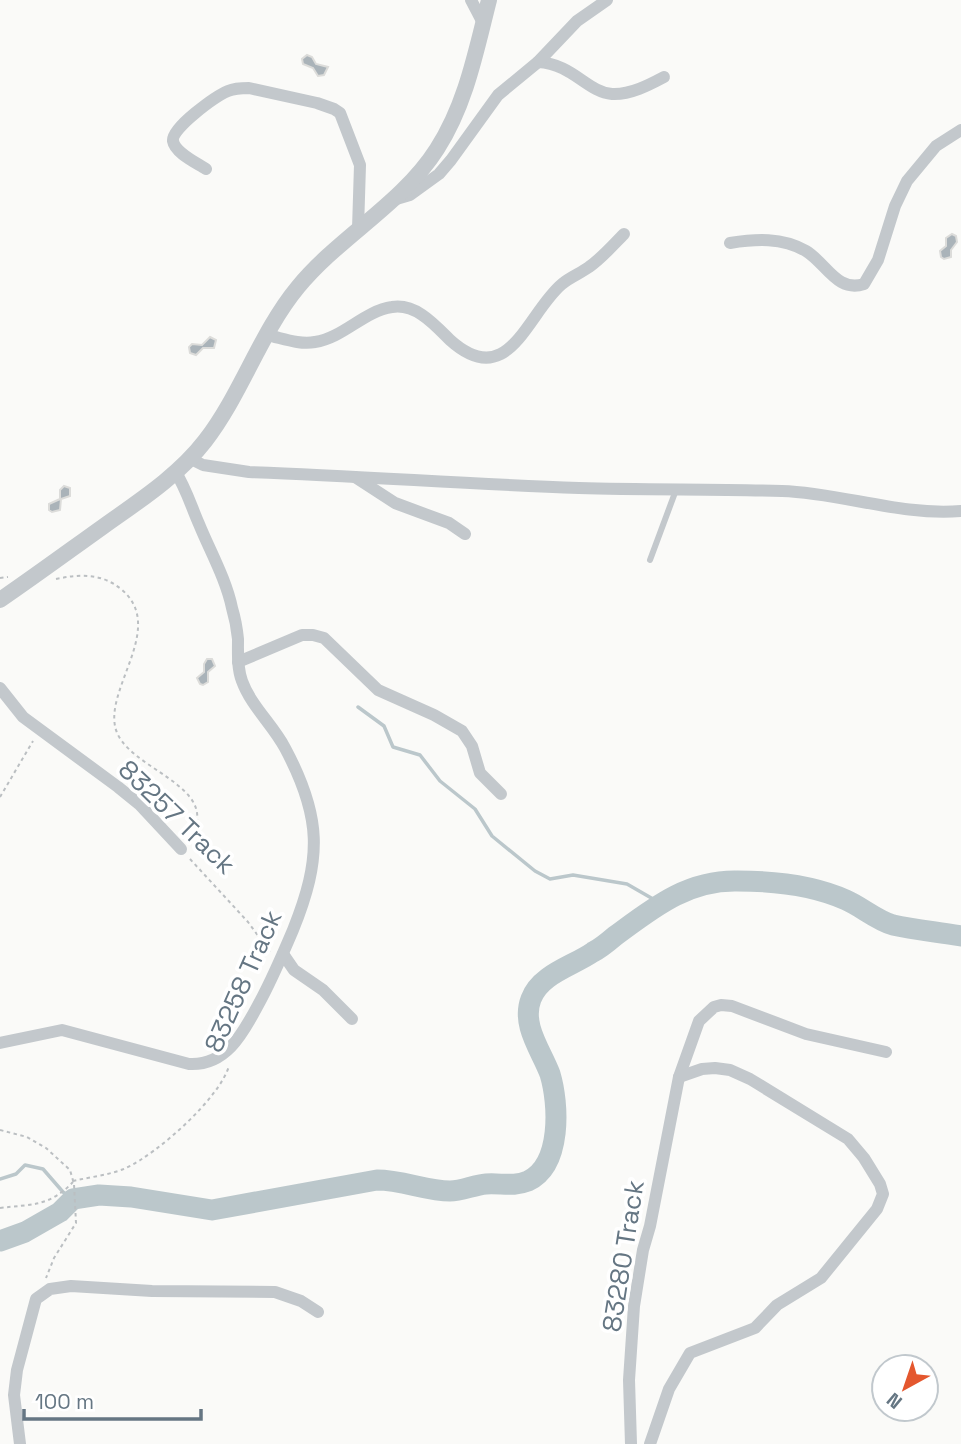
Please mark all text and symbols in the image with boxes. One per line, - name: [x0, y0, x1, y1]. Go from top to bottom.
- street label: 83257 Track: [111, 753, 243, 881]
- street label: 83258 Track: [197, 905, 289, 1057]
- street label: 83280 Track: [594, 1178, 652, 1334]
- north arrow: [870, 1353, 940, 1423]
- scale bar: [24, 1378, 201, 1422]
- text: N: [881, 1387, 907, 1414]
- text: 100 m: [35, 1388, 94, 1415]

